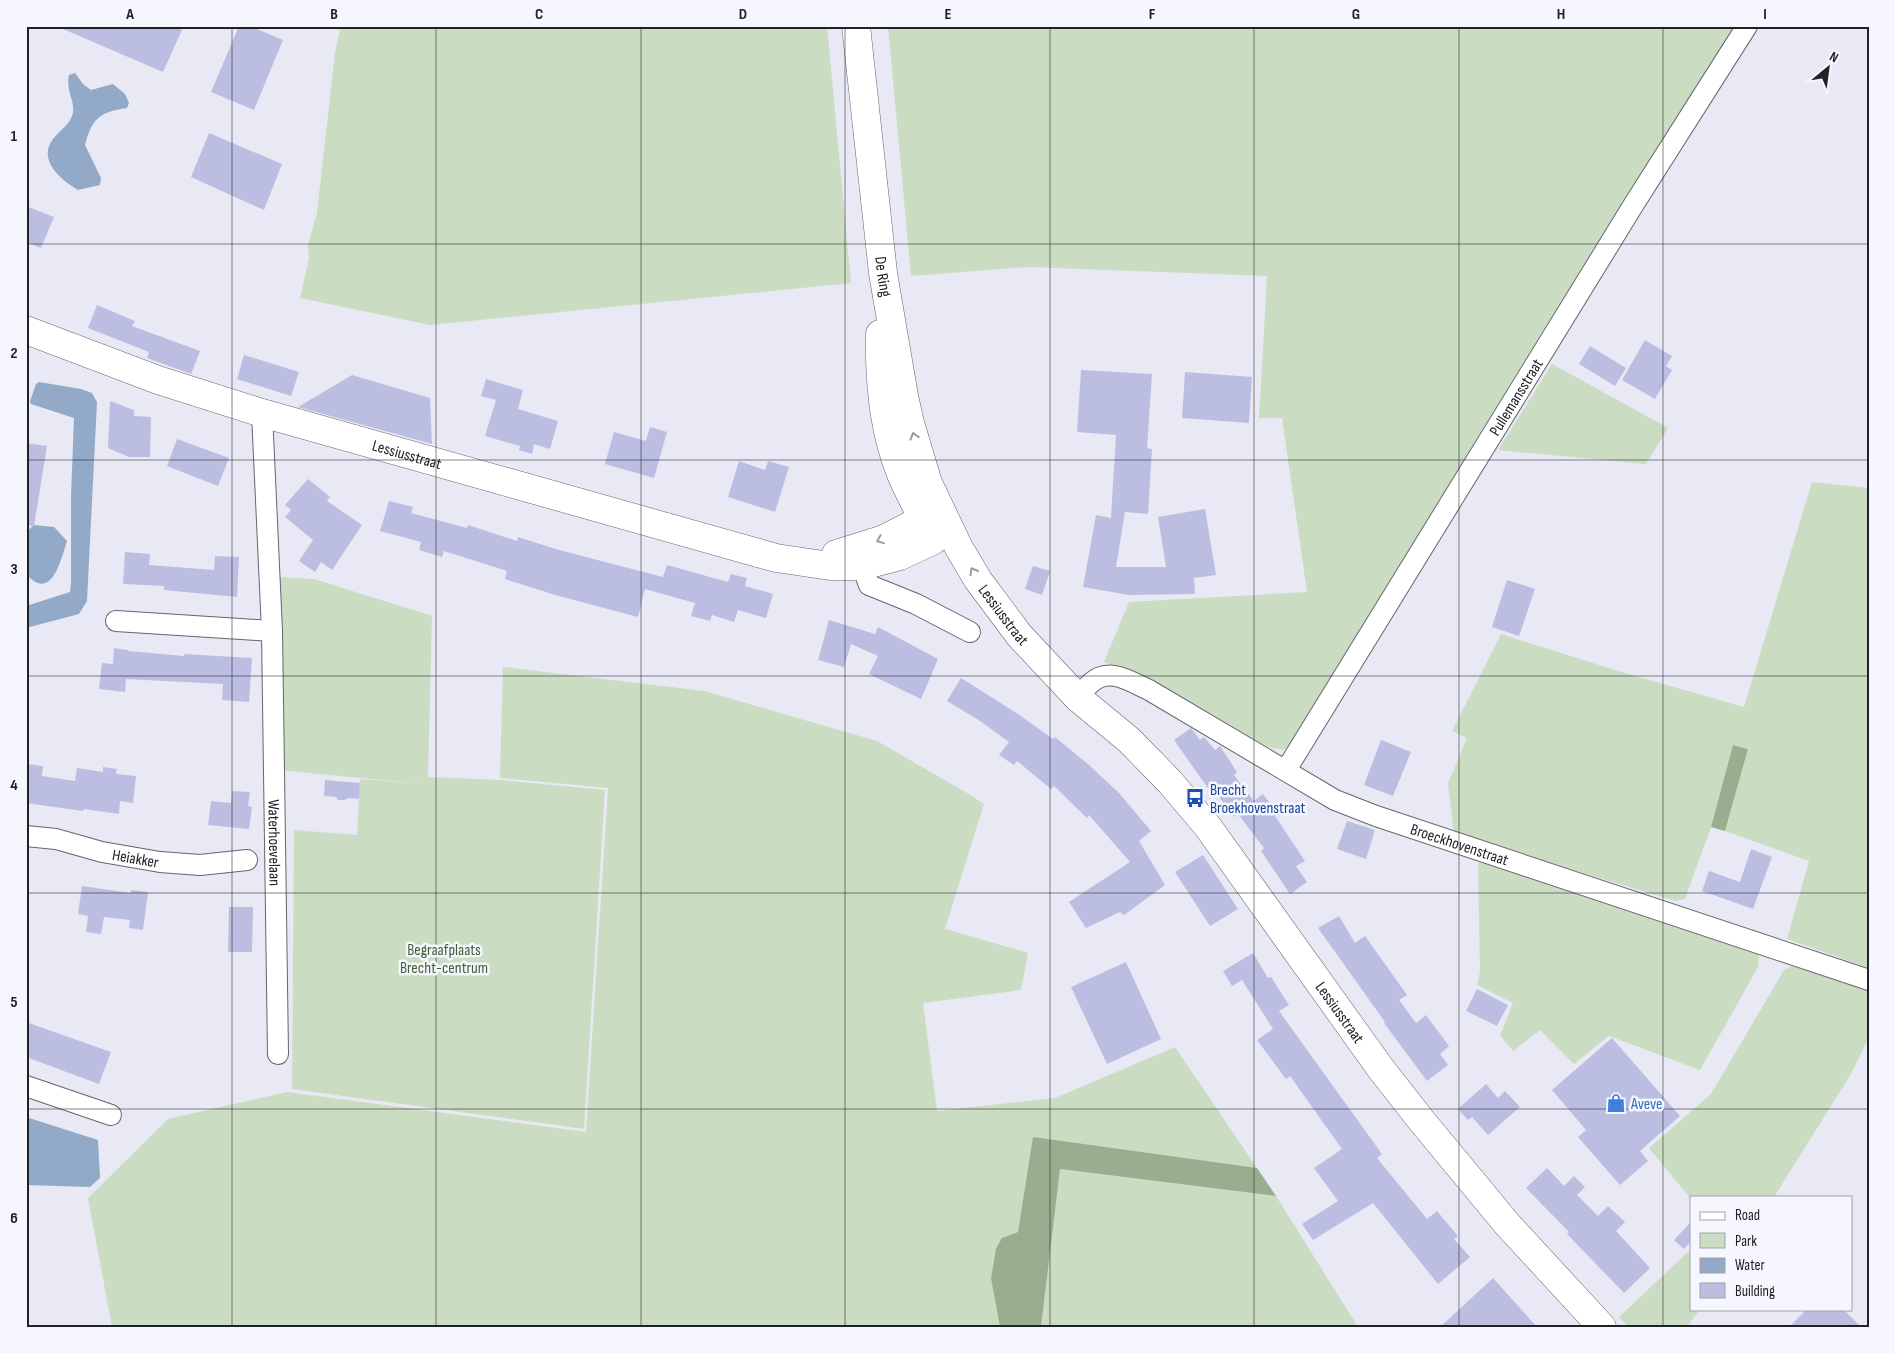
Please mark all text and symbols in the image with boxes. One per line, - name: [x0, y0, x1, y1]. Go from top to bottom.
- text: A: [125, 5, 134, 24]
- text: B: [330, 5, 338, 24]
- text: C: [535, 5, 543, 24]
- text: D: [739, 5, 747, 24]
- text: E: [945, 5, 952, 24]
- text: F: [1149, 5, 1156, 24]
- text: G: [1352, 5, 1360, 24]
- text: H: [1557, 5, 1565, 24]
- text: I: [1763, 5, 1767, 24]
- north arrow: [1802, 42, 1852, 92]
- text: N: [1827, 48, 1841, 66]
- text: 1: [11, 127, 18, 146]
- street label: De Ring: [870, 256, 895, 298]
- text: 2: [10, 344, 18, 363]
- street label: Pullemansstraat: [1486, 356, 1548, 440]
- one-way arrow: [909, 433, 919, 441]
- street label: Lessiusstraat: [370, 437, 444, 474]
- one-way arrow: [876, 534, 885, 544]
- text: 3: [10, 560, 18, 579]
- one-way arrow: [969, 567, 979, 576]
- street label: Lessiusstraat: [974, 581, 1032, 650]
- text: 4: [10, 776, 18, 795]
- place label: Brecht Broekhovenstraat: [1210, 781, 1306, 818]
- bus stop icon: Brecht Broekhovenstraat: [1184, 787, 1206, 809]
- street label: Waterhoevelaan: [263, 799, 284, 886]
- street label: Broeckhovenstraat: [1408, 820, 1511, 870]
- street label: Heiakker: [111, 846, 160, 873]
- park label: Begraafplaats Brecht-centrum: [400, 941, 488, 978]
- street label: Lessiusstraat: [1311, 979, 1368, 1048]
- text: 5: [10, 993, 18, 1012]
- shop icon: Aveve: [1605, 1092, 1627, 1114]
- place label: Aveve: [1630, 1095, 1663, 1114]
- legend: [1690, 1196, 1852, 1310]
- text: Road: [1735, 1206, 1760, 1225]
- text: 6: [10, 1209, 18, 1228]
- text: Park: [1735, 1232, 1757, 1251]
- text: Water: [1735, 1256, 1766, 1275]
- text: Building: [1735, 1282, 1775, 1301]

